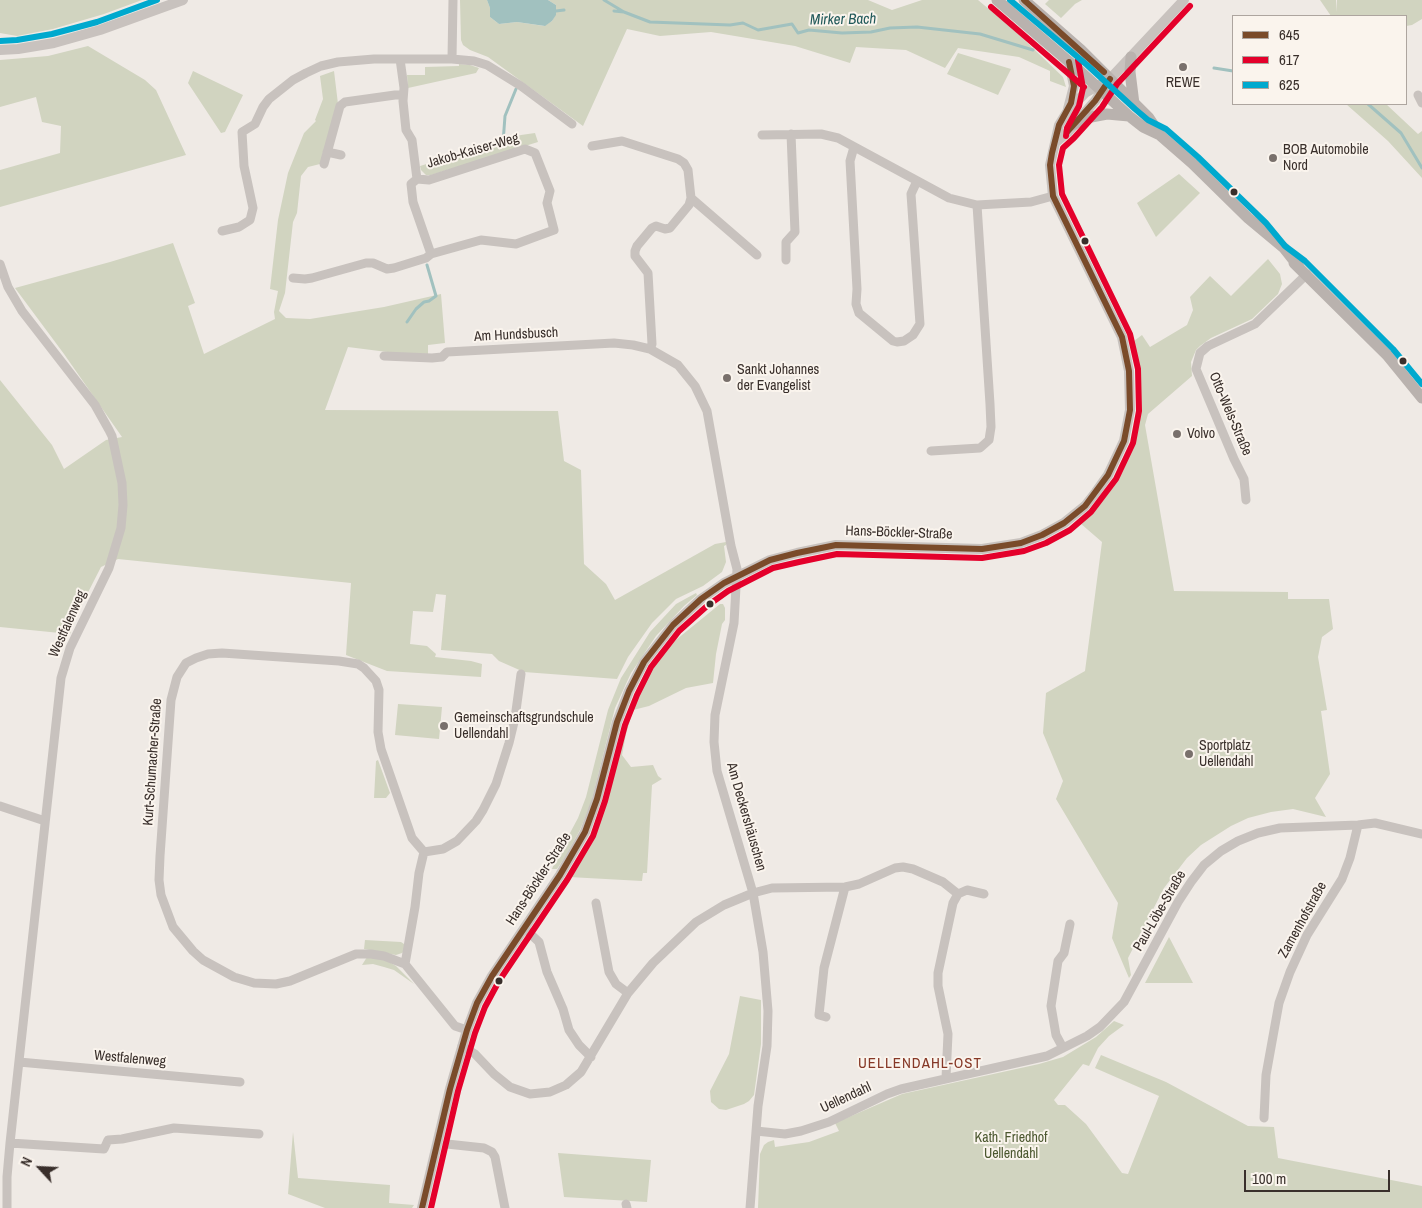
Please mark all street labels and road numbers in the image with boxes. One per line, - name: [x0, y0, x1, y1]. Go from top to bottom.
- street label: Jakob-Kaiser-Weg: [425, 130, 521, 172]
- street label: Am Hundsbusch: [474, 324, 558, 346]
- street label: Otto-Wels-Straße: [1205, 370, 1255, 458]
- street label: Hans-Böckler-Straße: [845, 523, 953, 543]
- street label: Westfalenweg: [46, 588, 90, 660]
- street label: Kurt-Schumacher-Straße: [140, 698, 166, 826]
- street label: Am Deckershäuschen: [722, 761, 770, 873]
- street label: Hans-Böckler-Straße: [503, 829, 575, 929]
- street label: Paul-Löbe-Straße: [1130, 868, 1190, 954]
- street label: Zamenhofstraße: [1275, 879, 1331, 961]
- street label: Westfalenweg: [93, 1047, 167, 1071]
- street label: Uellendahl: [818, 1079, 874, 1117]

